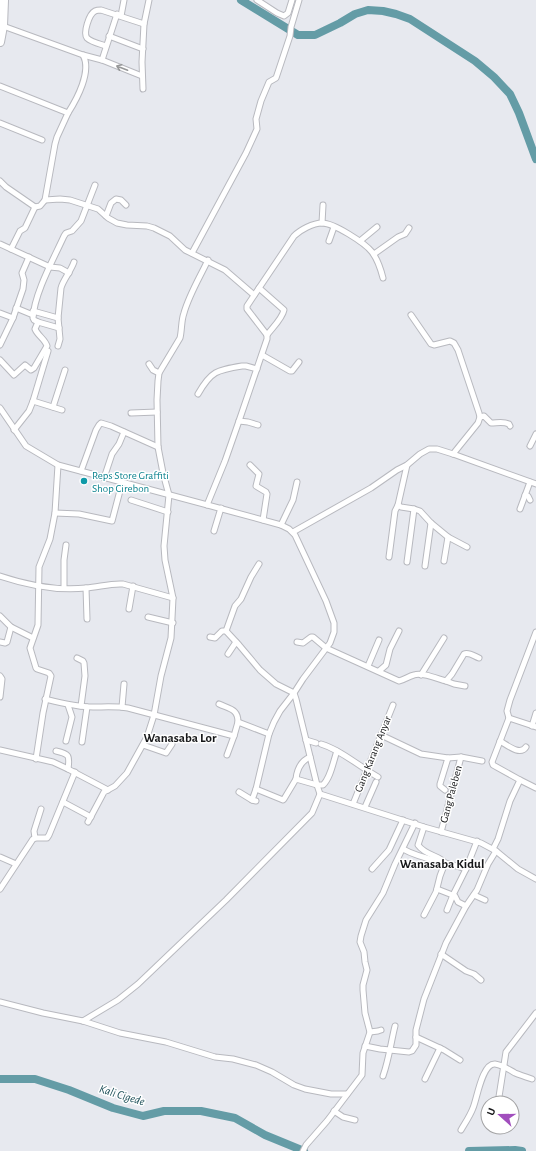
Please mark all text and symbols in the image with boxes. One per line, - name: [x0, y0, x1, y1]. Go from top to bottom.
- one-way arrow: [116, 64, 128, 72]
- place label: Reps Store Graffiti Shop Cirebon: [92, 470, 169, 494]
- marker: Reps Store Graffiti Shop Cirebon: [79, 476, 89, 486]
- street label: Gang Karang Anyar: [353, 714, 393, 794]
- district label: Wanasaba Lor: [144, 732, 217, 745]
- street label: Gang Paleben: [438, 764, 464, 824]
- district label: Wanasaba Kidul: [400, 858, 484, 871]
- water label: Kali Cigede: [98, 1082, 147, 1108]
- north arrow: [480, 1095, 520, 1135]
- text: U: [485, 1106, 498, 1117]

